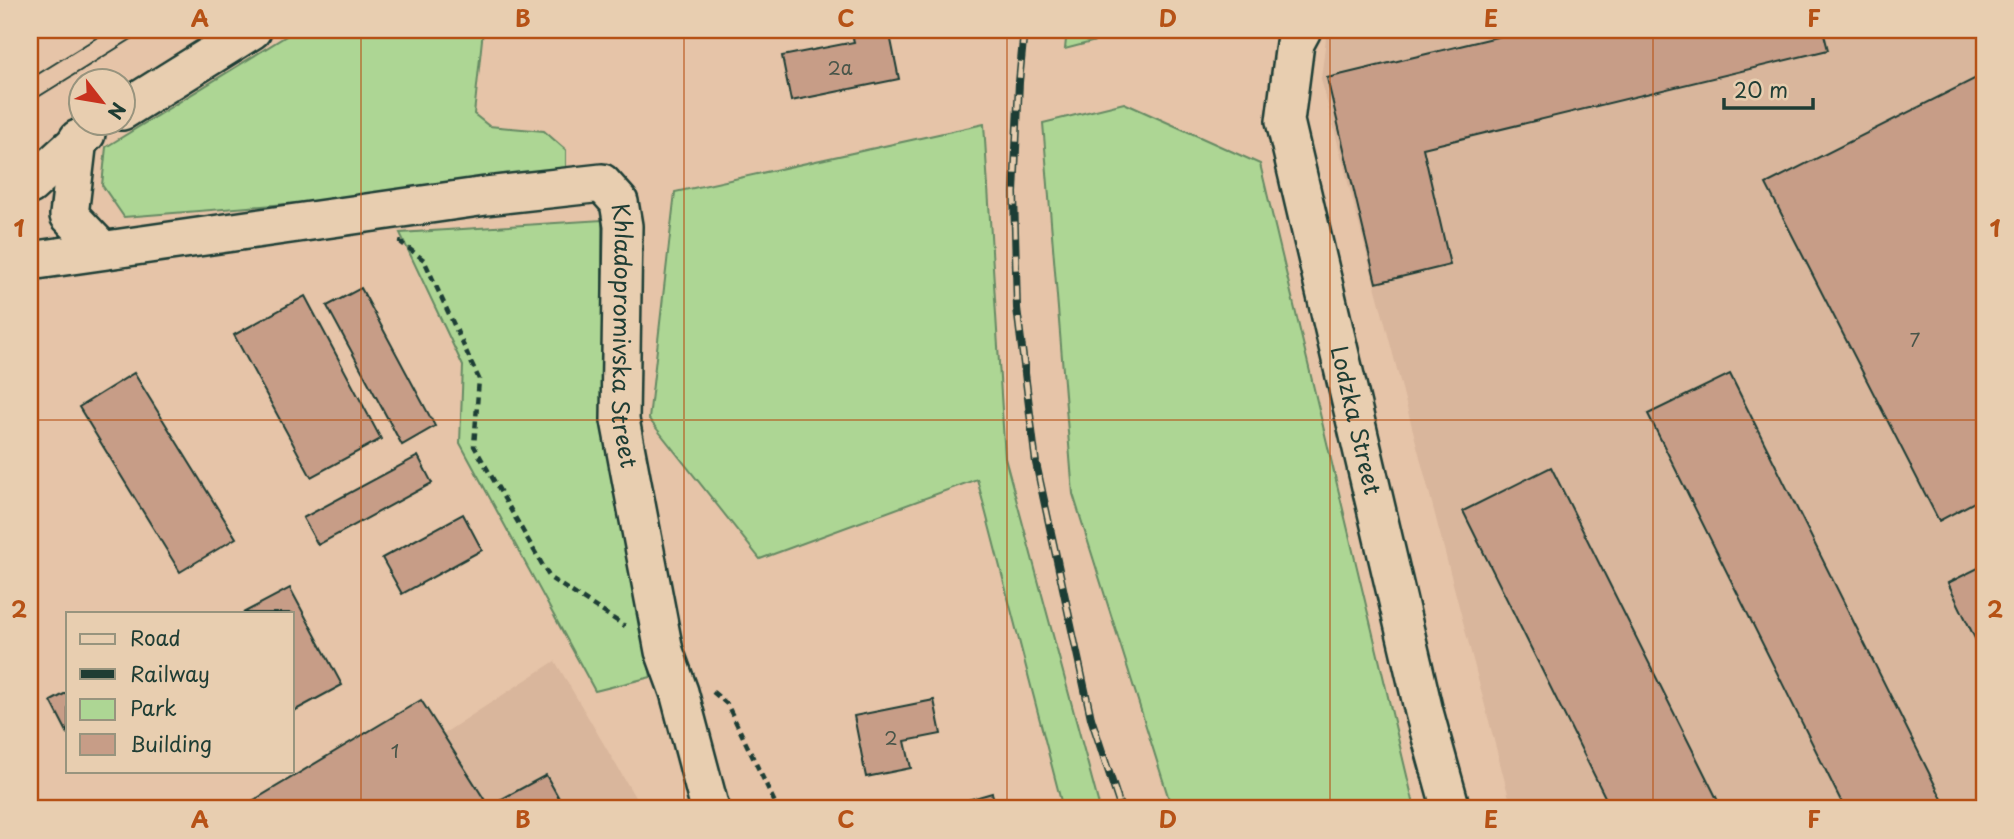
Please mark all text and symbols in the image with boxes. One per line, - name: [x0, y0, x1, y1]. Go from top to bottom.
- text: A: [191, 0, 209, 35]
- text: B: [515, 0, 531, 35]
- text: C: [837, 0, 855, 35]
- text: D: [1159, 0, 1177, 35]
- text: E: [1484, 0, 1498, 35]
- text: F: [1807, 0, 1821, 35]
- house number: 2а: [827, 53, 853, 81]
- north arrow: [66, 66, 136, 136]
- scale bar: [1724, 66, 1813, 110]
- text: 20 m: [1734, 73, 1788, 105]
- text: N: [102, 98, 133, 125]
- street label: Khladopromivska Street: [603, 200, 648, 471]
- text: 1: [14, 210, 25, 245]
- text: 1: [1990, 210, 2001, 245]
- house number: 7: [1910, 325, 1921, 353]
- street label: Lodzka Street: [1322, 342, 1391, 498]
- text: 2: [11, 591, 27, 626]
- text: 2: [1987, 591, 2003, 626]
- legend: [66, 612, 294, 772]
- text: Road: [130, 621, 181, 653]
- text: Railway: [130, 657, 210, 689]
- text: Park: [130, 691, 177, 723]
- house number: 2: [884, 723, 898, 751]
- text: Building: [130, 727, 212, 759]
- house number: 1: [391, 736, 399, 764]
- text: A: [191, 801, 209, 836]
- text: B: [515, 801, 531, 836]
- text: C: [837, 801, 855, 836]
- text: D: [1159, 801, 1177, 836]
- text: E: [1484, 801, 1498, 836]
- text: F: [1807, 801, 1821, 836]

